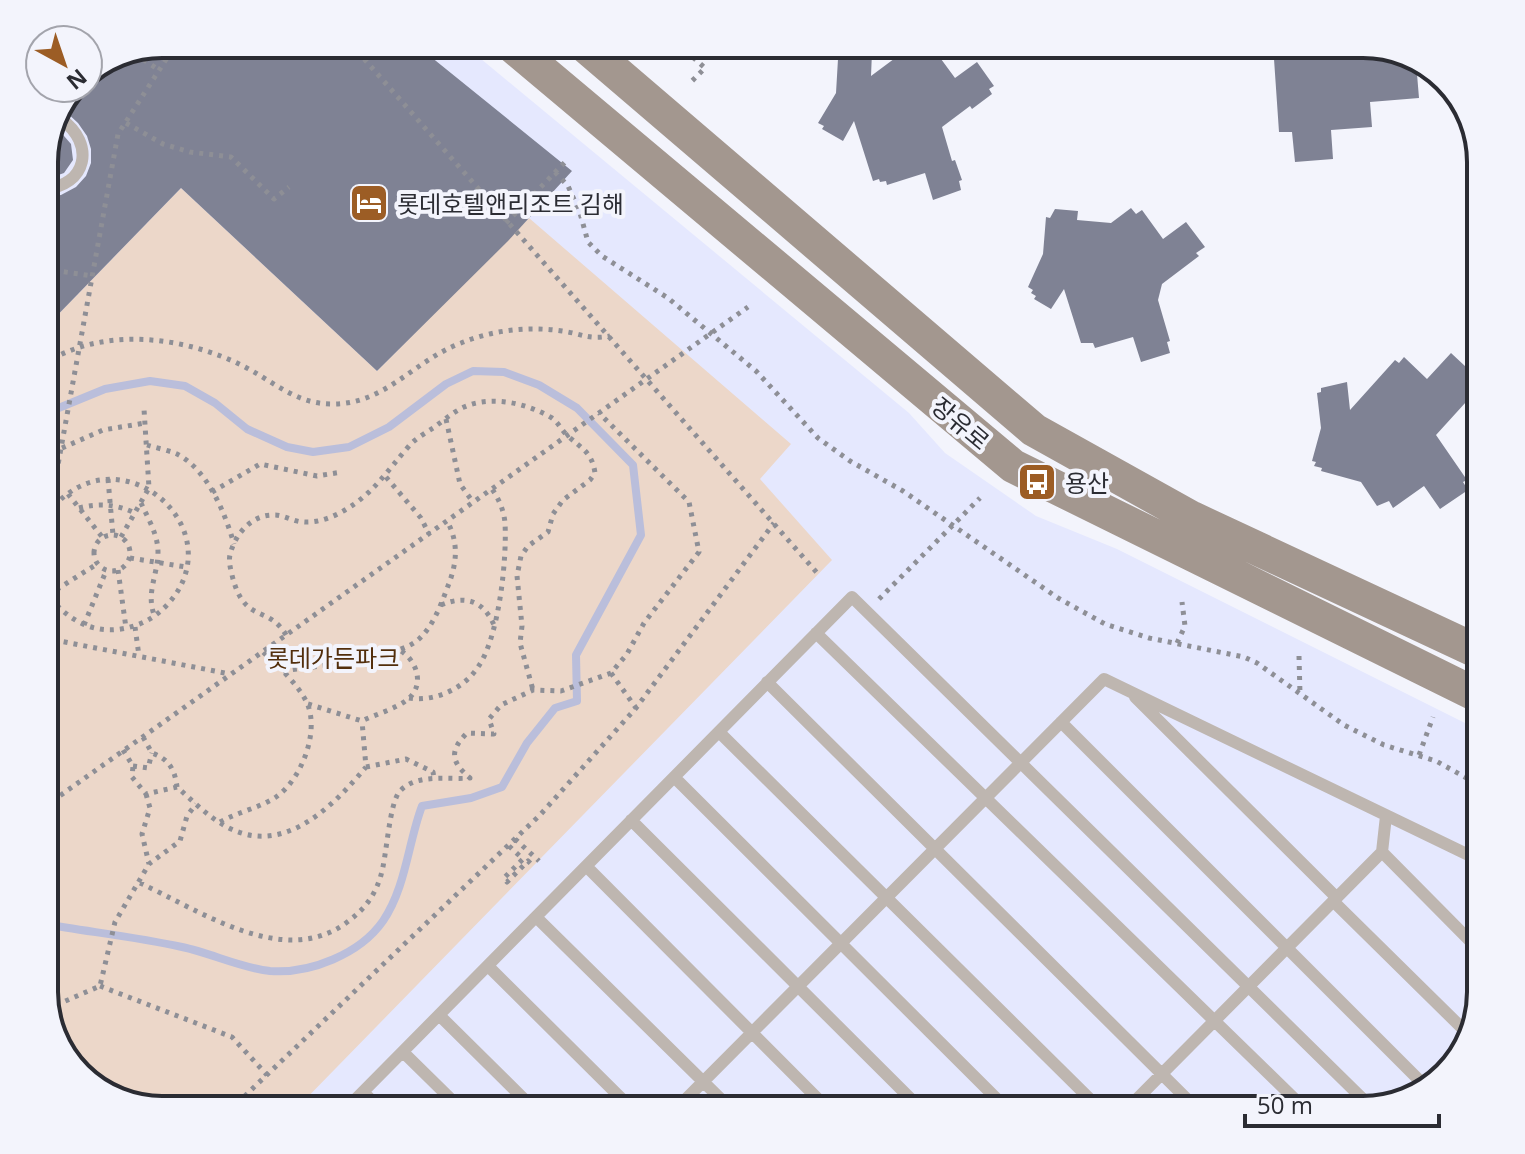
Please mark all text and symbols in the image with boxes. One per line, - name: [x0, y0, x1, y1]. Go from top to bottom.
- north arrow: [24, 24, 104, 104]
- text: N: [61, 63, 94, 97]
- hotel icon: 롯데호텔앤리조트 김해: [348, 182, 390, 224]
- place label: 롯데호텔앤리조트 김해: [397, 187, 624, 220]
- street label: 장유로: [925, 389, 997, 457]
- bus stop icon: 용산: [1016, 461, 1058, 503]
- place label: 용산: [1065, 466, 1109, 499]
- park label: 롯데가든파크: [267, 641, 399, 674]
- scale bar: [1245, 1078, 1439, 1128]
- text: 50 m: [1257, 1088, 1313, 1121]

